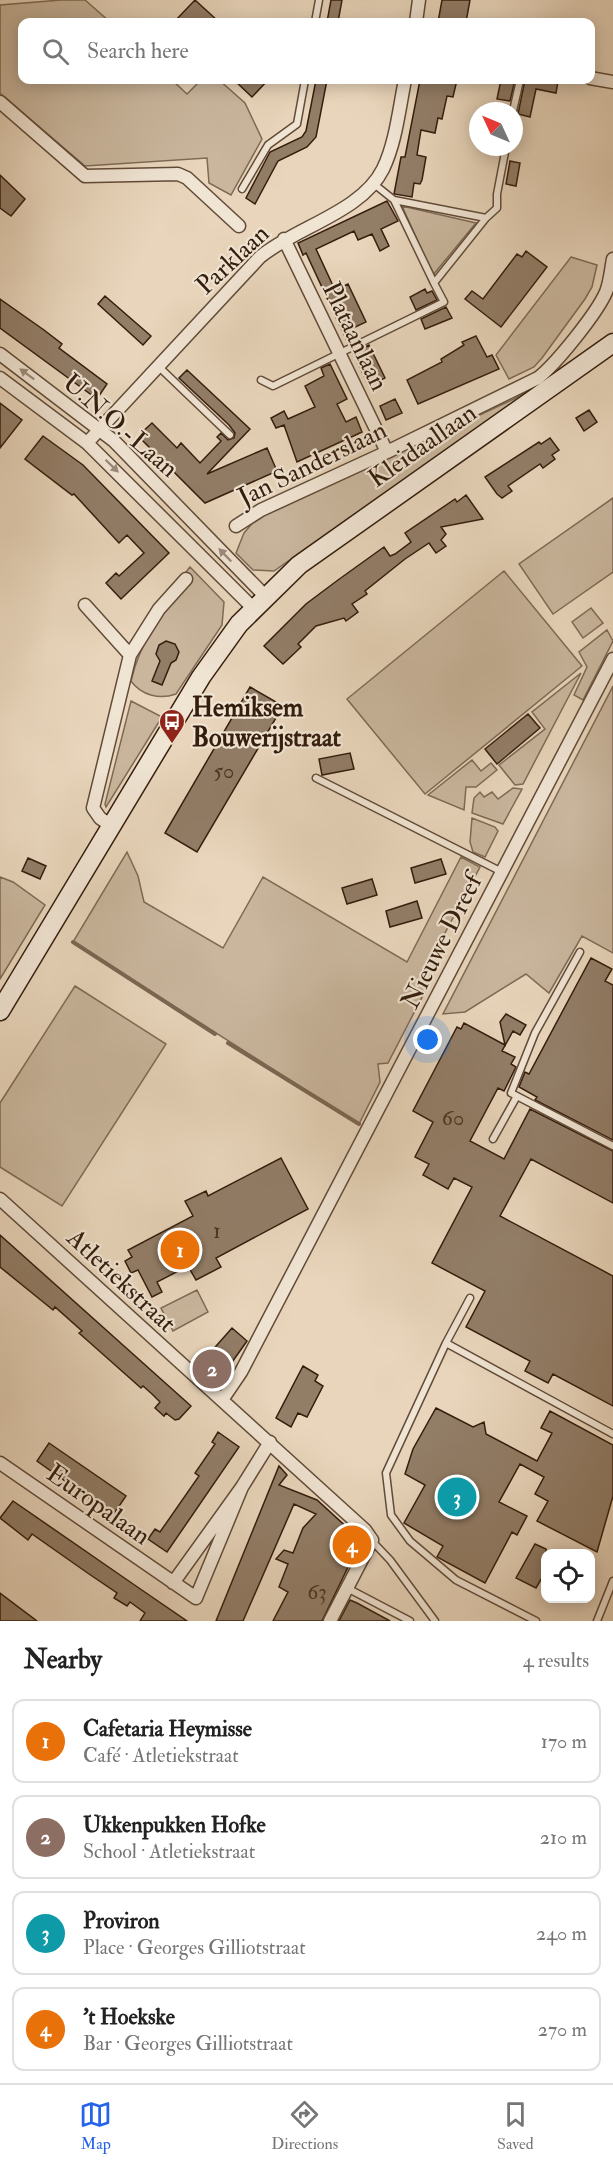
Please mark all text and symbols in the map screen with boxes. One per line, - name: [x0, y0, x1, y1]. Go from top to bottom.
- search box: [18, 18, 595, 84]
- icon: search: [39, 35, 72, 68]
- text: Search here: [87, 37, 189, 65]
- north arrow: [469, 102, 523, 156]
- street label: Parklaan: [189, 218, 276, 302]
- street label: Plataanlaan: [315, 277, 395, 396]
- street label: U.N.O.-Laan: [56, 367, 185, 485]
- one-way arrow: [19, 368, 35, 380]
- street label: Kleidaallaan: [362, 397, 483, 495]
- street label: Jan Sanderslaan: [232, 414, 392, 514]
- one-way arrow: [104, 459, 118, 473]
- one-way arrow: [219, 548, 232, 563]
- place label: Hemiksem Bouwerijstraat: [192, 692, 342, 754]
- bus stop icon: Hemiksem Bouwerijstraat: [157, 707, 187, 745]
- house number: 50: [214, 757, 234, 785]
- street label: Nieuwe Dreef: [394, 865, 491, 1014]
- your location: [413, 1025, 442, 1054]
- house number: 60: [442, 1104, 464, 1132]
- house number: 1: [213, 1217, 221, 1245]
- street label: Atletiekstraat: [59, 1221, 183, 1339]
- pin: 1: [160, 1228, 200, 1272]
- pin: 2: [192, 1346, 232, 1392]
- street label: Europalaan: [40, 1457, 157, 1553]
- pin: 3: [438, 1474, 476, 1520]
- pin: 4: [332, 1522, 372, 1568]
- map controls: [541, 1549, 595, 1603]
- button: locate: [541, 1549, 595, 1603]
- house number: 63: [307, 1578, 327, 1606]
- text: Nearby: [24, 1644, 102, 1676]
- text: 4 results: [523, 1648, 589, 1673]
- text: Cafetaria Heymisse: [83, 1715, 252, 1743]
- text: 1: [42, 1729, 49, 1754]
- text: 170 m: [541, 1729, 587, 1754]
- text: Café · Atletiekstraat: [83, 1743, 239, 1768]
- text: Ukkenpukken Hofke: [83, 1811, 266, 1839]
- text: 2: [40, 1825, 51, 1850]
- text: 210 m: [540, 1825, 587, 1850]
- text: School · Atletiekstraat: [83, 1839, 255, 1864]
- text: Proviron: [83, 1907, 160, 1935]
- text: 3: [42, 1921, 49, 1946]
- text: 240 m: [536, 1921, 587, 1946]
- text: Place · Georges Gilliotstraat: [83, 1935, 306, 1960]
- text: 't Hoekske: [83, 2003, 175, 2031]
- text: 4: [40, 2017, 51, 2042]
- text: 270 m: [538, 2017, 587, 2042]
- text: Bar · Georges Gilliotstraat: [83, 2031, 293, 2056]
- tab: Map: [79, 2098, 112, 2154]
- tab: Directions: [271, 2098, 338, 2154]
- tab: Saved: [497, 2098, 534, 2154]

